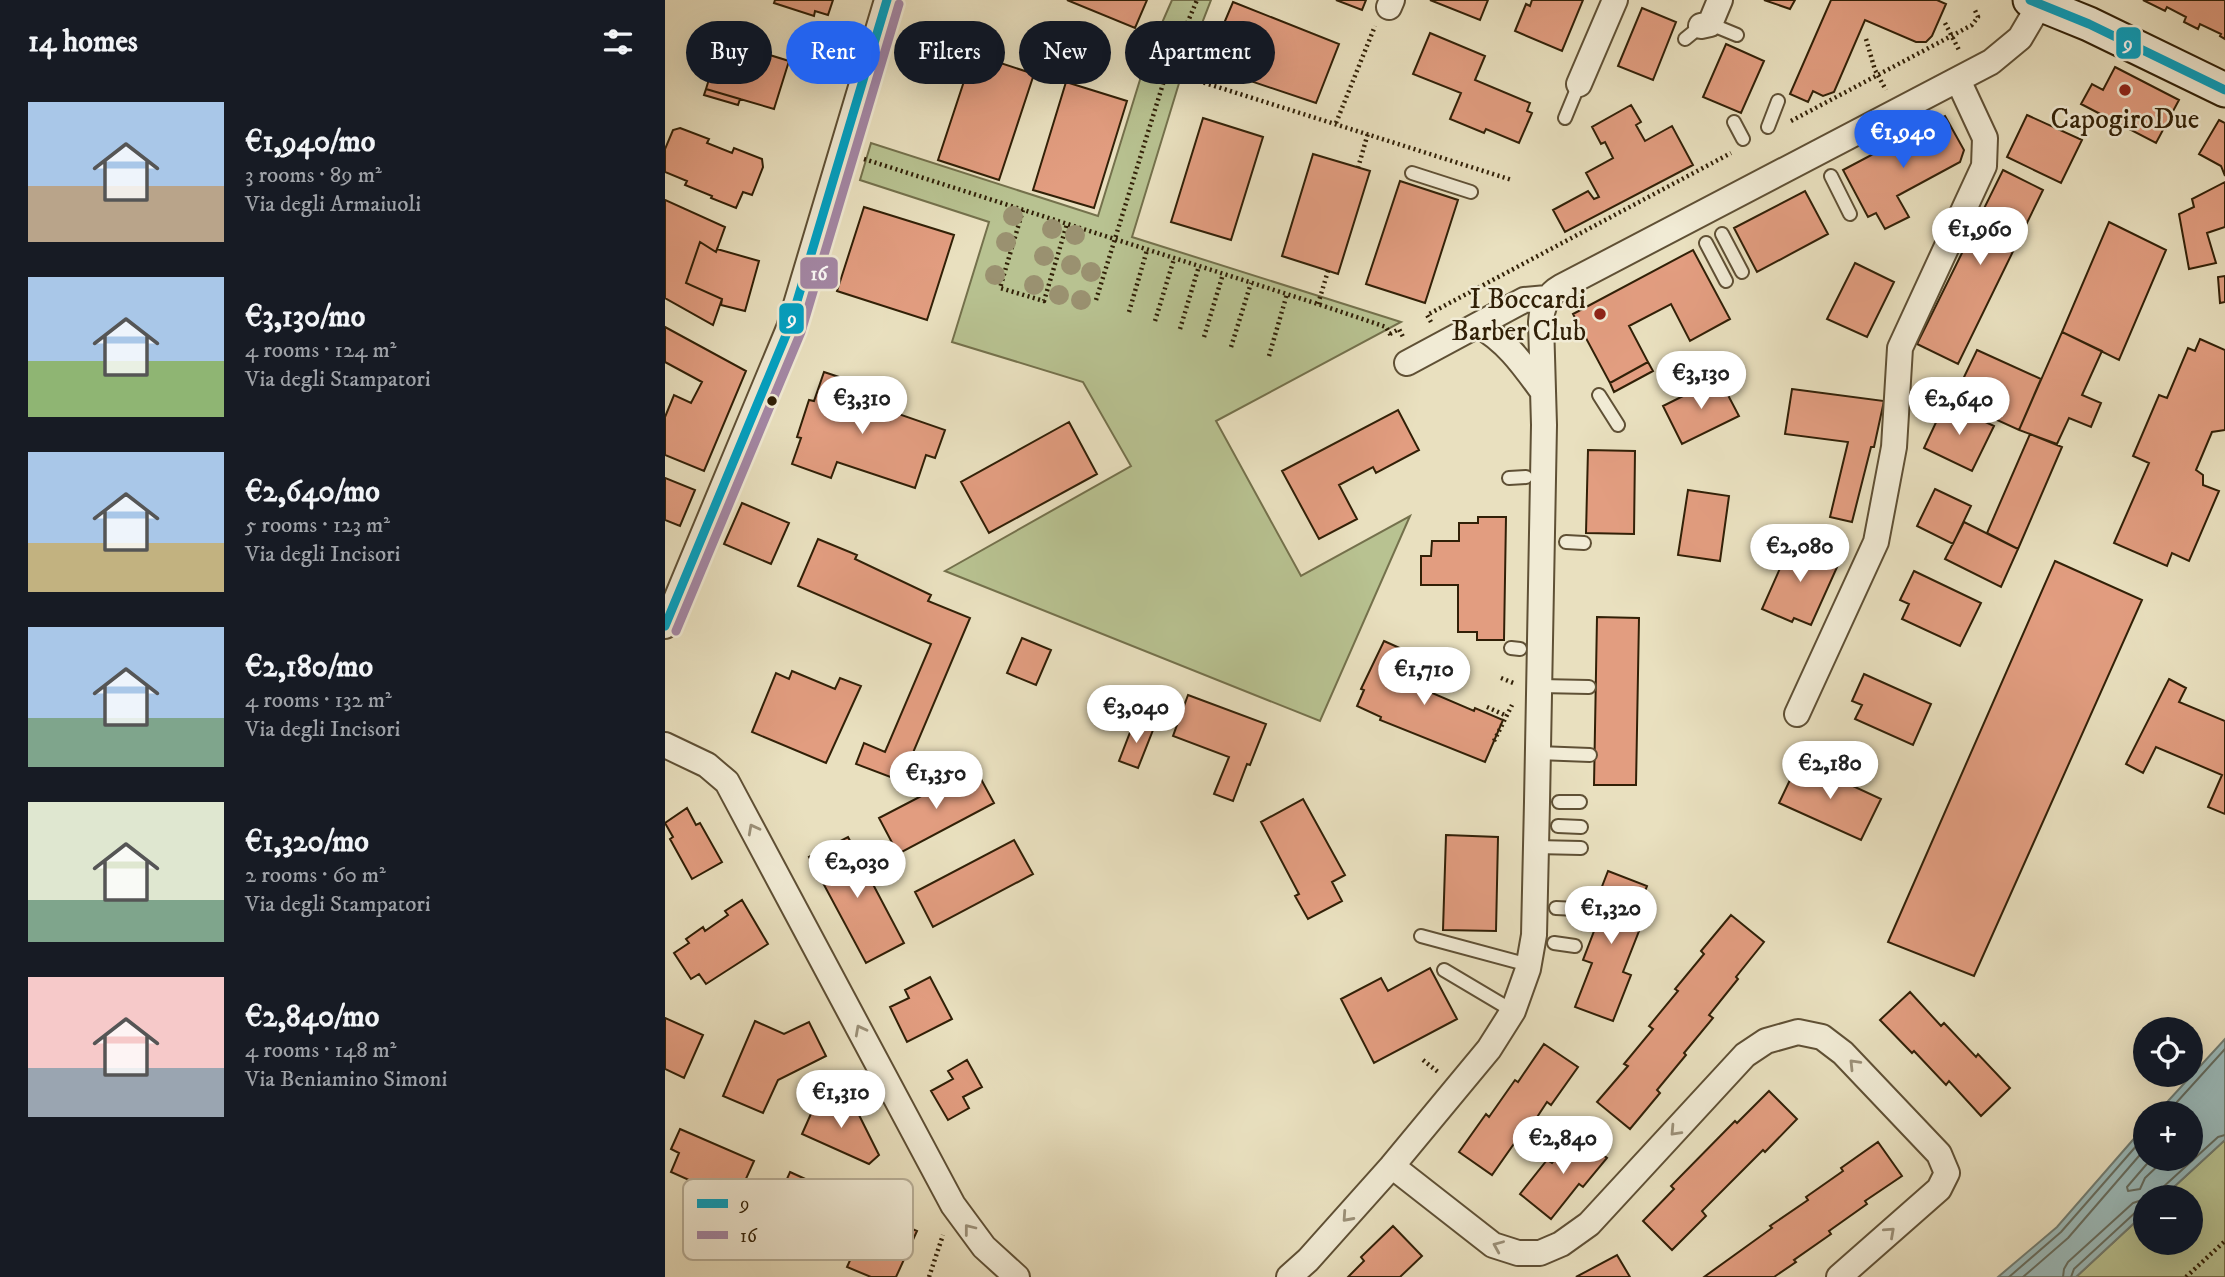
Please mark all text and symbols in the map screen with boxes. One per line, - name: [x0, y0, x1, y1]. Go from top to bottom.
- chip: Buy: [686, 21, 772, 84]
- chip: Rent: [786, 21, 880, 84]
- chip: Filters: [894, 21, 1005, 84]
- chip: New: [1019, 21, 1111, 84]
- chip: Apartment: [1125, 21, 1275, 84]
- icon: filters: [599, 23, 637, 61]
- text: 14 homes: [28, 24, 138, 61]
- line badge: 9: [2115, 26, 2142, 60]
- text: 9: [2121, 33, 2133, 56]
- marker: CapogiroDue: [2117, 82, 2133, 98]
- place label: CapogiroDue: [2051, 102, 2199, 137]
- pin: €1,940: [1846, 110, 1960, 170]
- text: €1,940: [1870, 118, 1936, 147]
- text: €1,940/mo: [245, 124, 375, 161]
- icon: home: [84, 130, 168, 214]
- text: 3 rooms · 89 m²: [245, 161, 382, 190]
- text: Via degli Armaiuoli: [245, 190, 421, 219]
- pin: €1,960: [1923, 208, 2037, 267]
- text: €1,960: [1948, 215, 2012, 244]
- line badge: 16: [799, 256, 839, 290]
- text: 16: [811, 263, 829, 286]
- place label: I Boccardi Barber Club: [1451, 282, 1586, 349]
- text: €3,130/mo: [245, 299, 365, 336]
- line badge: 9: [778, 302, 805, 335]
- icon: home: [84, 305, 168, 389]
- marker: I Boccardi Barber Club: [1592, 306, 1608, 322]
- text: 9: [785, 308, 797, 331]
- text: 4 rooms · 124 m²: [245, 336, 396, 365]
- pin: €3,130: [1644, 352, 1758, 411]
- text: €3,130: [1672, 359, 1730, 388]
- text: Via degli Stampatori: [245, 365, 431, 394]
- pin: €3,310: [805, 376, 919, 436]
- pin: €2,640: [1902, 378, 2016, 437]
- text: €3,310: [833, 384, 891, 413]
- text: €2,640: [1925, 385, 1993, 414]
- unlabelled marker: [765, 394, 779, 408]
- text: €2,640/mo: [245, 474, 380, 511]
- icon: home: [84, 480, 168, 564]
- text: 5 rooms · 123 m²: [245, 511, 390, 540]
- pin: €2,080: [1743, 524, 1857, 584]
- text: €2,080: [1766, 532, 1834, 561]
- text: Via degli Incisori: [245, 540, 401, 569]
- pin: €1,710: [1367, 648, 1481, 707]
- text: €2,180/mo: [245, 649, 373, 686]
- icon: home: [84, 655, 168, 739]
- text: €1,710: [1394, 655, 1454, 684]
- text: 4 rooms · 132 m²: [245, 686, 392, 715]
- pin: €3,040: [1079, 686, 1193, 745]
- text: €3,040: [1103, 693, 1169, 722]
- text: Via degli Incisori: [245, 715, 401, 744]
- pin: €2,180: [1773, 742, 1887, 801]
- text: €2,180: [1798, 749, 1862, 778]
- pin: €1,350: [879, 752, 993, 811]
- text: €1,350: [906, 759, 966, 788]
- text: €1,320/mo: [245, 824, 369, 861]
- one-way arrow: [747, 824, 761, 836]
- icon: home: [84, 830, 168, 914]
- pin: €2,030: [800, 841, 914, 900]
- text: €2,030: [825, 848, 889, 877]
- text: 2 rooms · 60 m²: [245, 861, 386, 890]
- pin: €1,320: [1554, 886, 1668, 946]
- text: Via degli Stampatori: [245, 890, 431, 919]
- text: €1,320: [1581, 894, 1641, 923]
- text: €2,840/mo: [245, 999, 379, 1036]
- icon: home: [84, 1005, 168, 1089]
- map controls: [2133, 1017, 2203, 1255]
- button: locate: [2133, 1017, 2203, 1087]
- one-way arrow: [854, 1025, 868, 1037]
- text: 4 rooms · 148 m²: [245, 1036, 397, 1065]
- one-way arrow: [1849, 1059, 1862, 1072]
- text: Via Beniamino Simoni: [245, 1065, 447, 1094]
- pin: €1,310: [784, 1070, 898, 1130]
- text: €1,310: [812, 1078, 870, 1107]
- button: +: [2133, 1101, 2203, 1171]
- pin: €2,840: [1506, 1116, 1620, 1176]
- one-way arrow: [1671, 1123, 1684, 1136]
- text: €2,840: [1529, 1124, 1597, 1153]
- legend: [683, 1179, 913, 1260]
- button: −: [2133, 1185, 2203, 1255]
- text: 9: [739, 1193, 749, 1216]
- one-way arrow: [1342, 1209, 1355, 1222]
- one-way arrow: [965, 1224, 978, 1237]
- text: 16: [740, 1225, 758, 1248]
- one-way arrow: [1882, 1228, 1895, 1240]
- one-way arrow: [1493, 1240, 1505, 1254]

